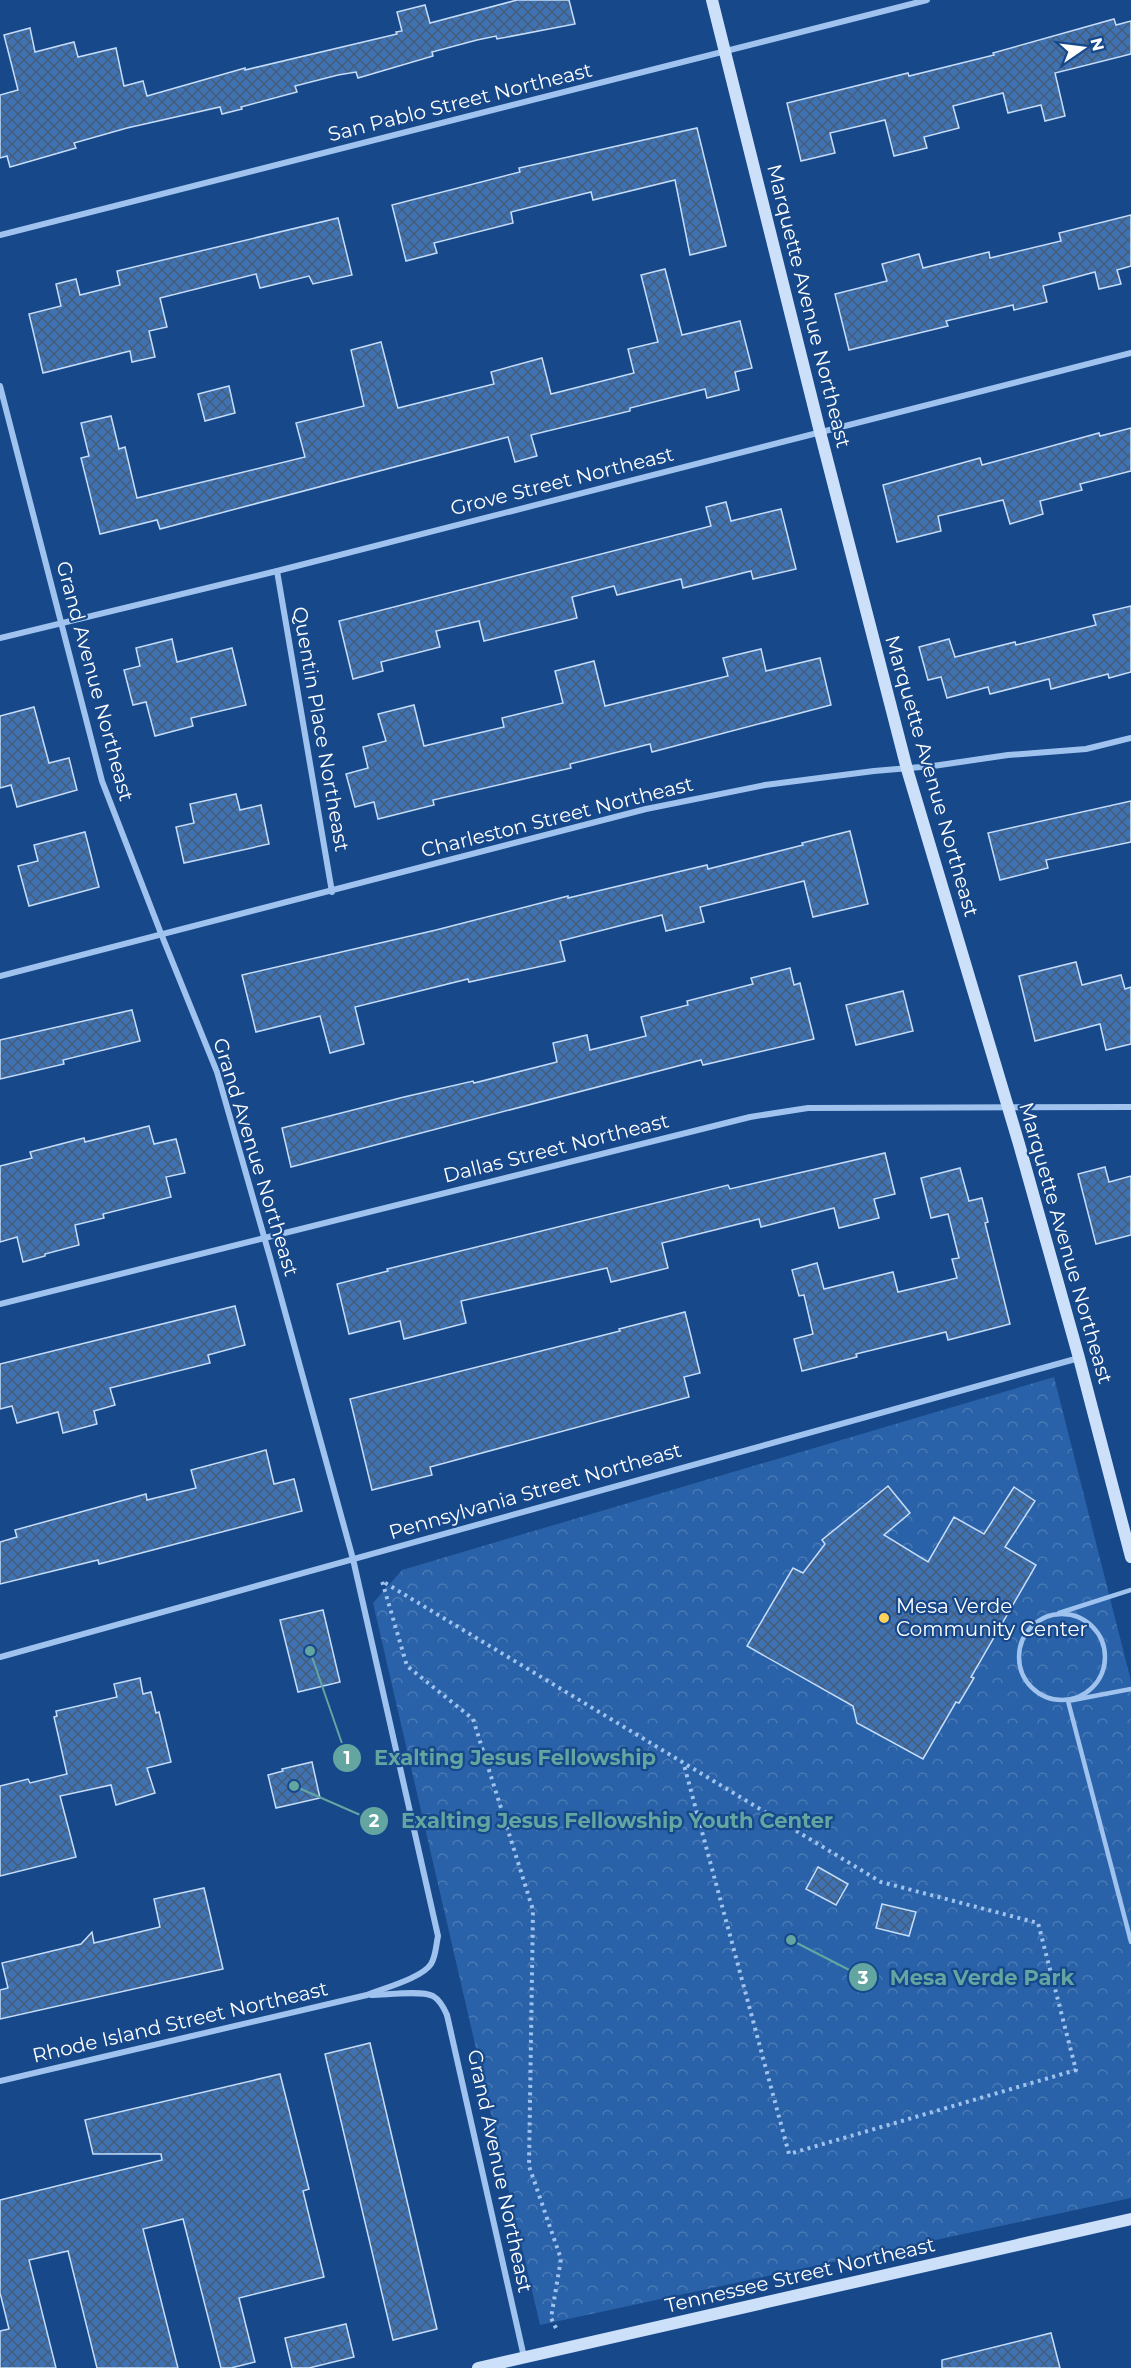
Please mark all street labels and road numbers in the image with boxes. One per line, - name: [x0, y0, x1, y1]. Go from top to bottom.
- street label: San Pablo Street Northeast: [325, 58, 595, 146]
- street label: Marquette Avenue Northeast: [762, 162, 856, 450]
- street label: Grove Street Northeast: [448, 442, 676, 520]
- street label: Grand Avenue Northeast: [51, 558, 139, 804]
- street label: Quentin Place Northeast: [288, 605, 354, 853]
- street label: Marquette Avenue Northeast: [880, 633, 984, 919]
- street label: Charleston Street Northeast: [418, 772, 696, 862]
- street label: Grand Avenue Northeast: [208, 1035, 304, 1279]
- street label: Marquette Avenue Northeast: [1014, 1100, 1118, 1386]
- street label: Dallas Street Northeast: [441, 1108, 671, 1188]
- street label: Pennsylvania Street Northeast: [386, 1438, 684, 1544]
- street label: Rhode Island Street Northeast: [30, 1976, 330, 2068]
- street label: Grand Avenue Northeast: [463, 2047, 537, 2295]
- street label: Tennessee Street Northeast: [663, 2232, 937, 2318]

